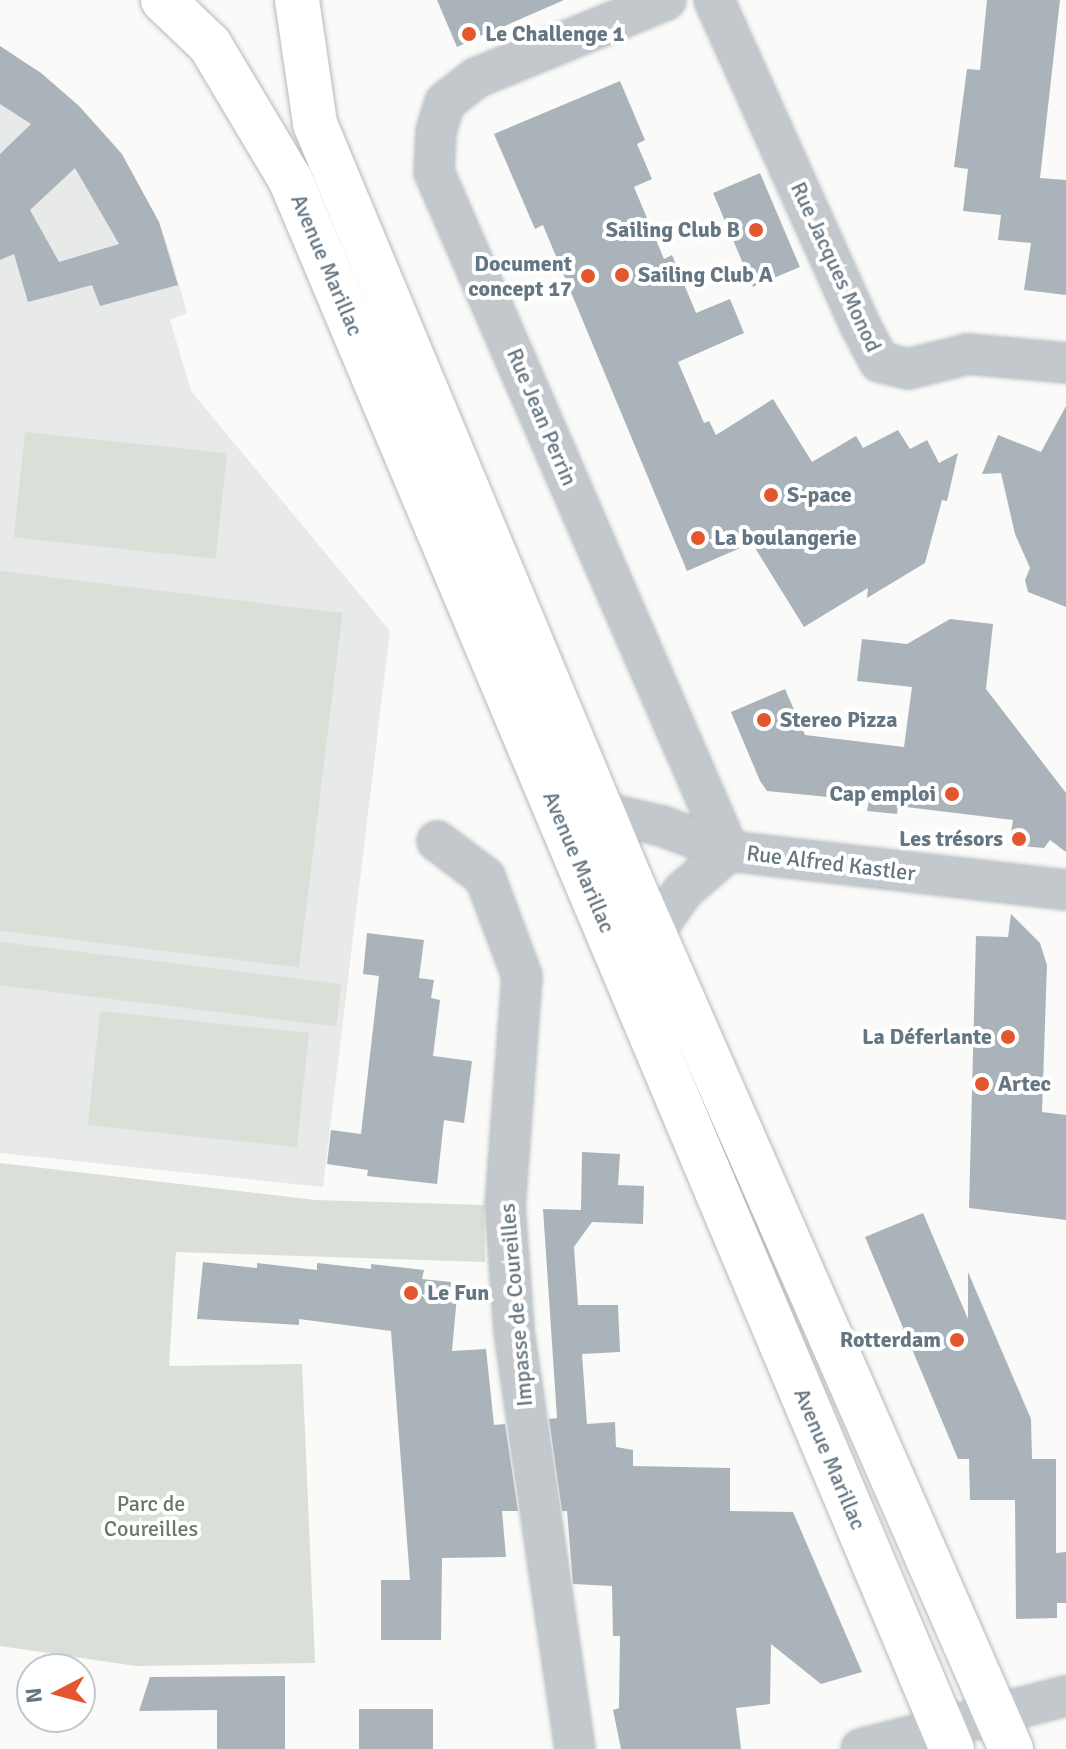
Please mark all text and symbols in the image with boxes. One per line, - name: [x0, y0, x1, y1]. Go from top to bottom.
- place label: Le Challenge 1: [485, 21, 624, 47]
- marker: Le Challenge 1: [460, 25, 478, 43]
- street label: Rue Jacques Monod: [785, 178, 887, 356]
- street label: Avenue Marillac: [285, 190, 369, 340]
- place label: Sailing Club B: [606, 217, 740, 243]
- marker: Sailing Club B: [747, 221, 765, 239]
- place label: Document concept 17: [468, 250, 572, 302]
- place label: Sailing Club A: [638, 262, 773, 288]
- marker: Sailing Club A: [613, 266, 631, 284]
- marker: Document concept 17: [579, 267, 597, 285]
- street label: Rue Jean Perrin: [501, 344, 583, 490]
- place label: S-pace: [787, 482, 852, 508]
- marker: S-pace: [762, 486, 780, 504]
- place label: La boulangerie: [714, 525, 857, 551]
- marker: La boulangerie: [689, 529, 707, 547]
- place label: Stereo Pizza: [780, 707, 897, 733]
- marker: Stereo Pizza: [755, 711, 773, 729]
- place label: Cap emploi: [829, 781, 936, 807]
- marker: Cap emploi: [943, 785, 961, 803]
- street label: Avenue Marillac: [537, 787, 621, 937]
- place label: Les trésors: [899, 826, 1003, 852]
- marker: Les trésors: [1010, 830, 1028, 848]
- street label: Rue Alfred Kastler: [745, 840, 917, 886]
- place label: La Déferlante: [862, 1024, 992, 1050]
- marker: La Déferlante: [999, 1028, 1017, 1046]
- place label: Artec: [998, 1071, 1051, 1097]
- marker: Artec: [973, 1075, 991, 1093]
- street label: Impasse de Coureilles: [494, 1202, 538, 1408]
- place label: Le Fun: [427, 1280, 489, 1306]
- marker: Le Fun: [402, 1284, 420, 1302]
- place label: Rotterdam: [840, 1327, 941, 1353]
- marker: Rotterdam: [948, 1331, 966, 1349]
- street label: Avenue Marillac: [788, 1384, 872, 1534]
- park label: Parc de Coureilles: [104, 1490, 198, 1542]
- north arrow: [16, 1653, 96, 1733]
- text: N: [19, 1686, 48, 1704]

